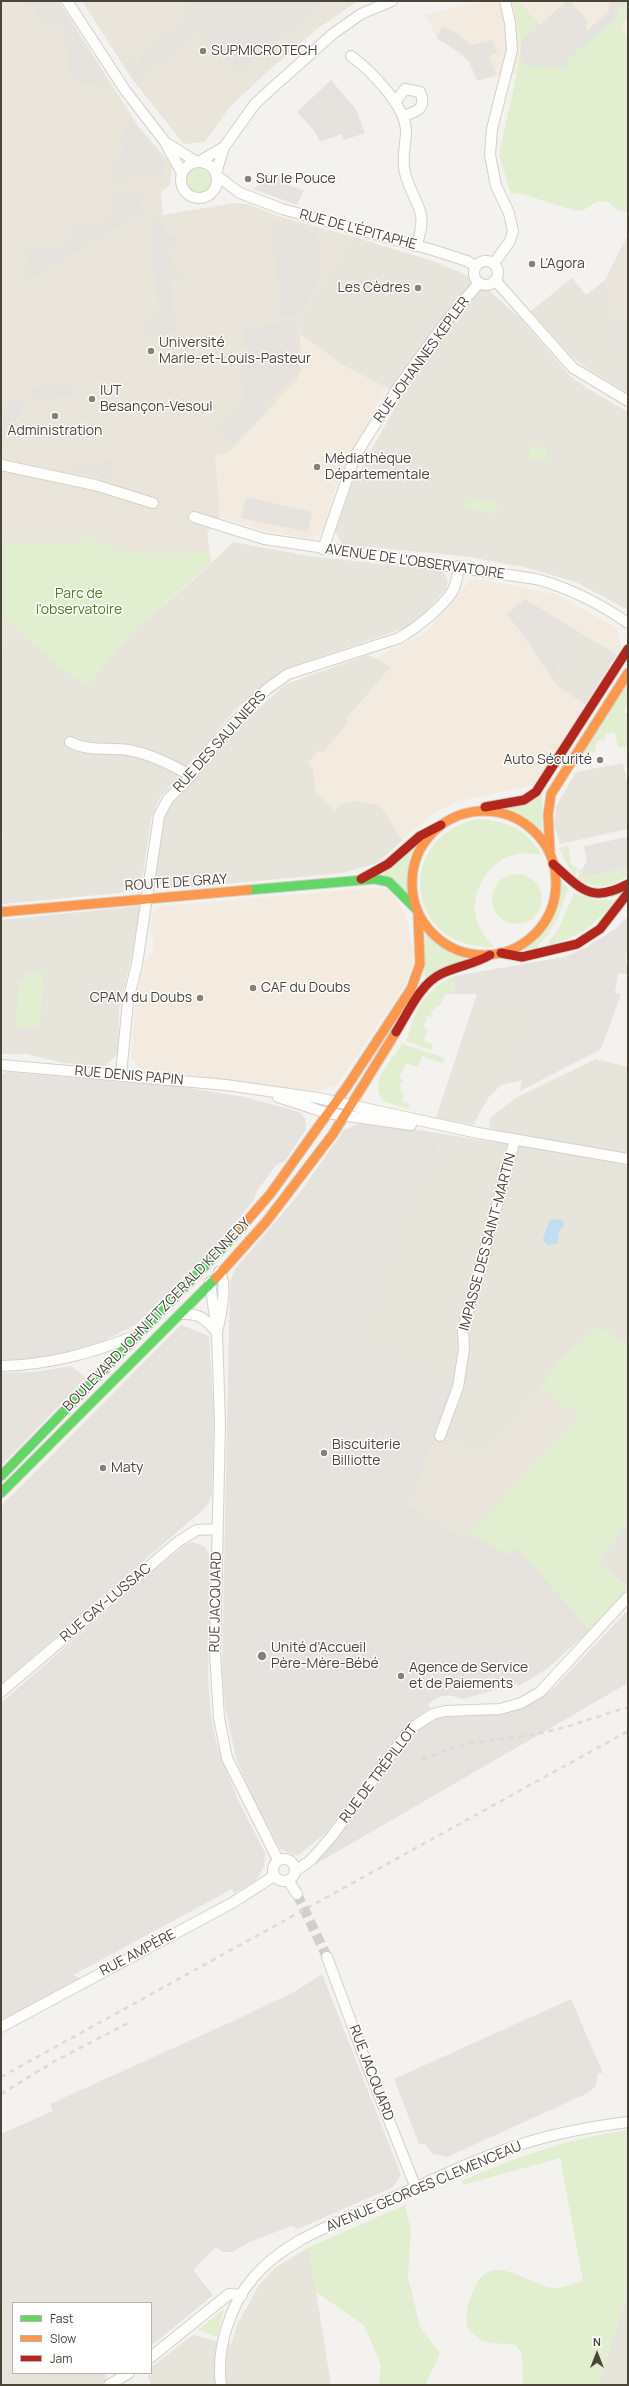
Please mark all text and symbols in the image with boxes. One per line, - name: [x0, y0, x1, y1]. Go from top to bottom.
- place label: SUPMICROTECH: [211, 43, 317, 59]
- marker: SUPMICROTECH: [198, 46, 208, 56]
- place label: Sur le Pouce: [256, 171, 336, 187]
- marker: Sur le Pouce: [243, 174, 253, 184]
- street label: RUE DE L'ÉPITAPHE: [298, 206, 418, 254]
- place label: L'Agora: [540, 256, 585, 272]
- marker: L'Agora: [527, 259, 537, 269]
- place label: Les Cèdres: [338, 280, 410, 296]
- marker: Les Cèdres: [413, 283, 423, 293]
- street label: RUE JOHANNES KEPLER: [371, 294, 473, 426]
- place label: Université Marie-et-Louis-Pasteur: [159, 335, 311, 368]
- marker: Université Marie-et-Louis-Pasteur: [146, 346, 156, 356]
- place label: IUT Besançon-Vesoul: [100, 383, 213, 416]
- marker: IUT Besançon-Vesoul: [87, 394, 97, 404]
- marker: Administration: [50, 411, 60, 421]
- place label: Administration: [8, 423, 102, 439]
- place label: Médiathèque Départementale: [325, 451, 430, 484]
- marker: Médiathèque Départementale: [312, 462, 322, 472]
- street label: AVENUE DE L'OBSERVATOIRE: [324, 541, 506, 583]
- park label: Parc de l'observatoire: [36, 586, 122, 618]
- street label: RUE DES SAULNIERS: [170, 688, 270, 796]
- place label: Auto Sécurité: [503, 752, 592, 768]
- marker: Auto Sécurité: [595, 755, 605, 765]
- street label: ROUTE DE GRAY: [124, 871, 228, 895]
- place label: CAF du Doubs: [261, 980, 350, 996]
- marker: CAF du Doubs: [248, 983, 258, 993]
- place label: CPAM du Doubs: [90, 990, 192, 1006]
- marker: CPAM du Doubs: [195, 993, 205, 1003]
- street label: RUE DENIS PAPIN: [74, 1063, 184, 1089]
- street label: IMPASSE DES SAINT-MARTIN: [456, 1151, 520, 1333]
- street label: BOULEVARD JOHN FITZGERALD KENNEDY: [60, 1215, 254, 1415]
- place label: Biscuiterie Billiotte: [332, 1437, 401, 1470]
- marker: Biscuiterie Billiotte: [319, 1448, 329, 1458]
- place label: Maty: [111, 1460, 143, 1476]
- marker: Maty: [98, 1463, 108, 1473]
- street label: RUE JACQUARD: [207, 1551, 225, 1653]
- street label: RUE GAY-LUSSAC: [57, 1560, 155, 1646]
- place label: Unité d’Accueil Père-Mère-Bébé: [271, 1640, 379, 1672]
- marker: Unité d’Accueil Père-Mère-Bébé: [256, 1650, 268, 1662]
- place label: Agence de Service et de Paiements: [409, 1660, 528, 1692]
- marker: Agence de Service et de Paiements: [396, 1671, 406, 1681]
- street label: RUE DE TRÉPILLOT: [337, 1722, 421, 1826]
- street label: RUE AMPÈRE: [97, 1926, 179, 1980]
- street label: RUE JACQUARD: [345, 2023, 397, 2123]
- street label: AVENUE GEORGES CLEMENCEAU: [324, 2138, 524, 2236]
- legend: [12, 2302, 152, 2374]
- text: Fast: [50, 2310, 74, 2327]
- text: Slow: [50, 2330, 76, 2347]
- north arrow: [577, 2334, 617, 2374]
- text: N: [593, 2334, 601, 2349]
- text: Jam: [50, 2350, 72, 2367]

